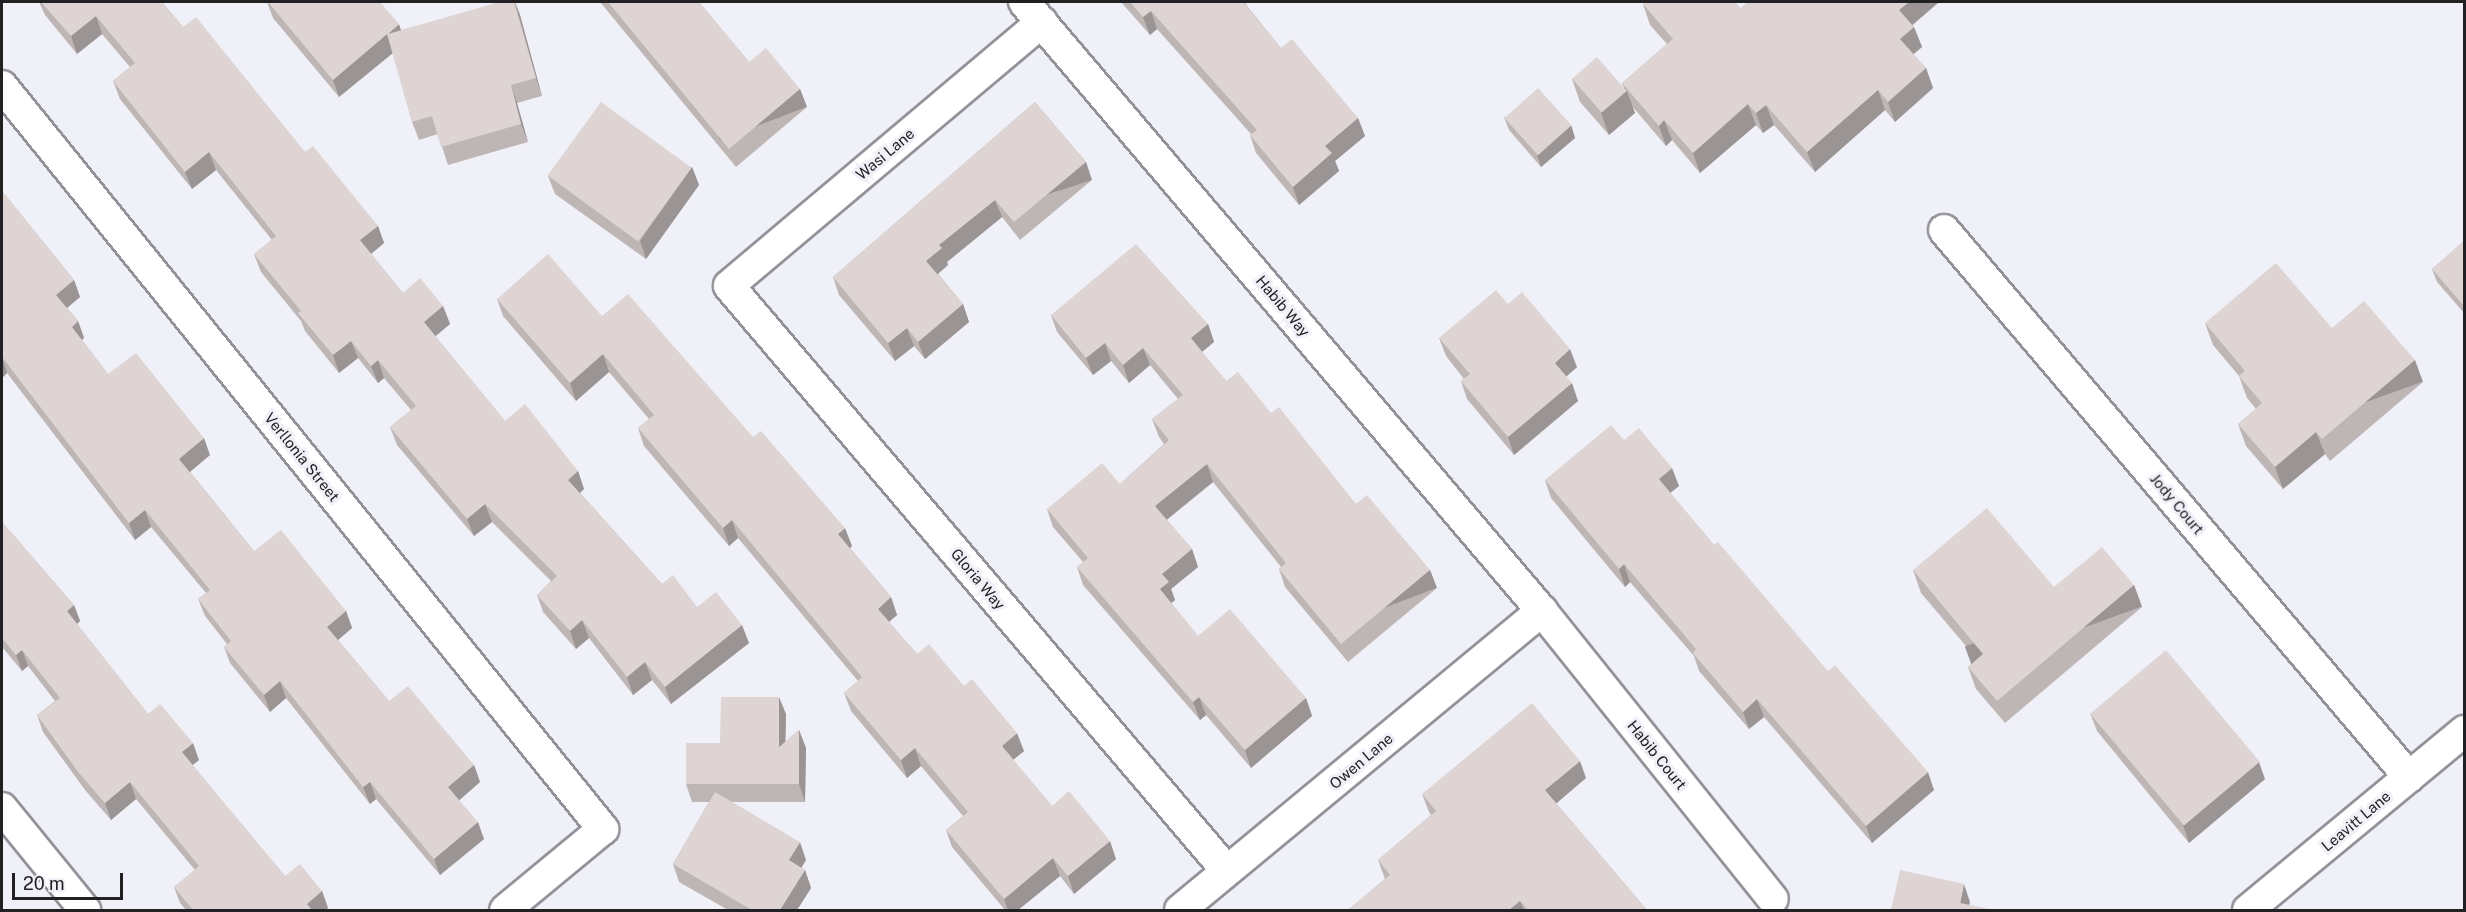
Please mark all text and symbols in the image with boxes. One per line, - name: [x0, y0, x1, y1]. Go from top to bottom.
- street label: Wasi Lane: [852, 124, 918, 184]
- street label: Habib Way: [1252, 272, 1314, 340]
- street label: Verllonia Street: [261, 409, 343, 505]
- street label: Jody Court: [2146, 470, 2208, 538]
- street label: Gloria Way: [947, 545, 1009, 613]
- street label: Habib Court: [1624, 717, 1690, 793]
- street label: Owen Lane: [1326, 729, 1396, 793]
- street label: Leavitt Lane: [2318, 787, 2394, 855]
- scale bar: [15, 861, 126, 899]
- text: 20 m: [23, 873, 65, 894]

